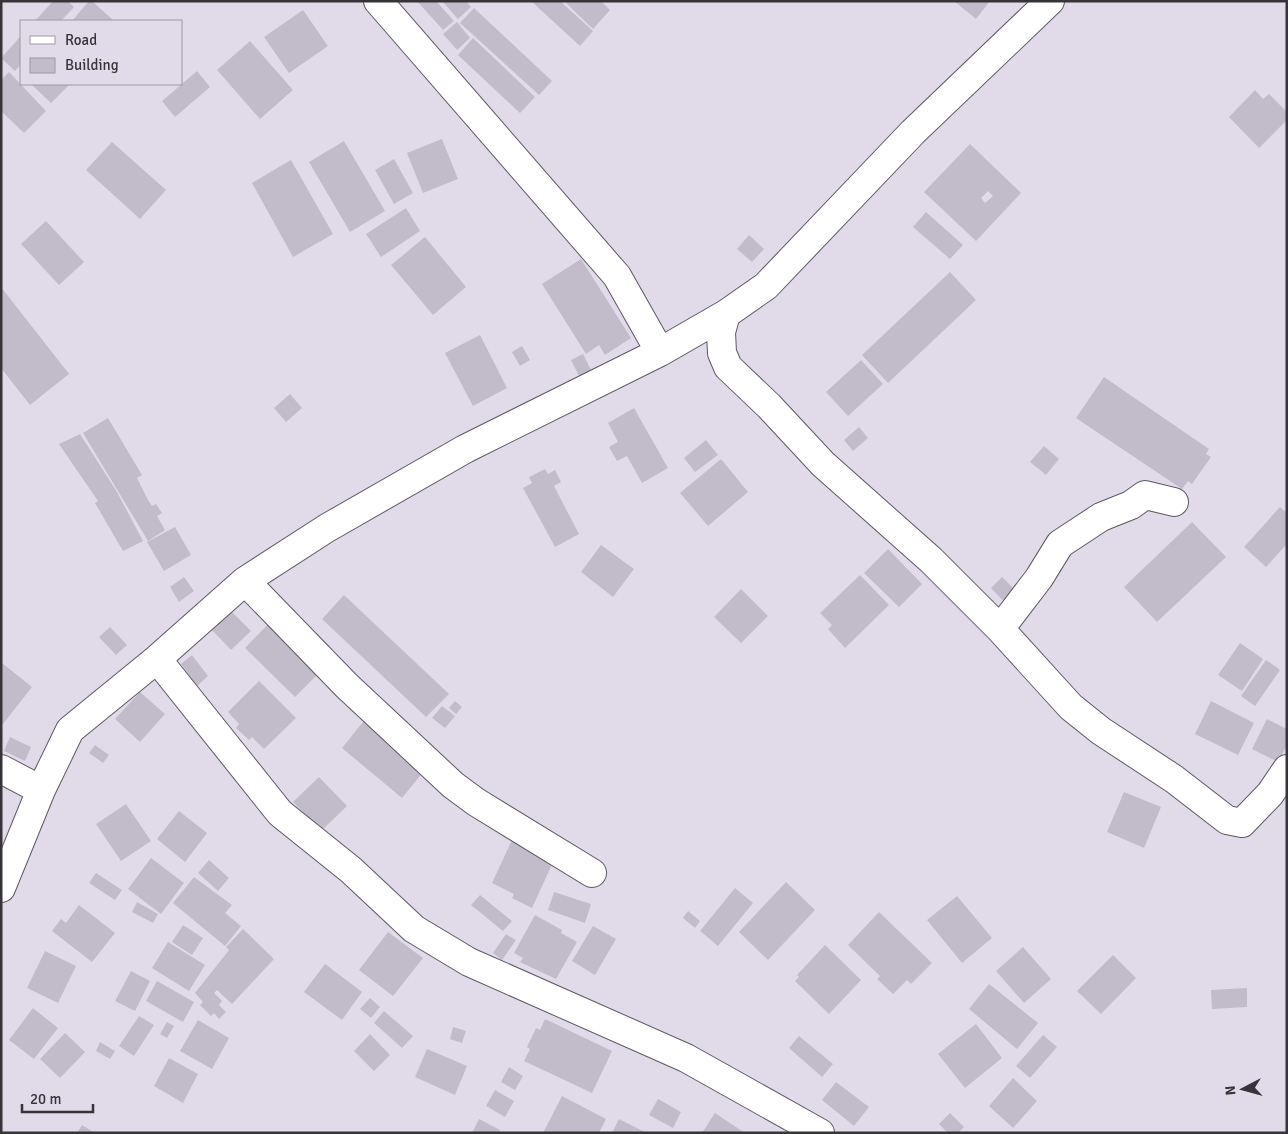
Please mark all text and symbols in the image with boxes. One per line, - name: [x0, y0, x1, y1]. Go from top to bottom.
- legend: [20, 20, 182, 85]
- text: Road: [65, 31, 97, 49]
- text: Building: [65, 56, 119, 74]
- north arrow: [1218, 1064, 1268, 1114]
- scale bar: [22, 1082, 94, 1114]
- text: N: [1222, 1085, 1240, 1096]
- text: 20 m: [30, 1090, 61, 1108]

